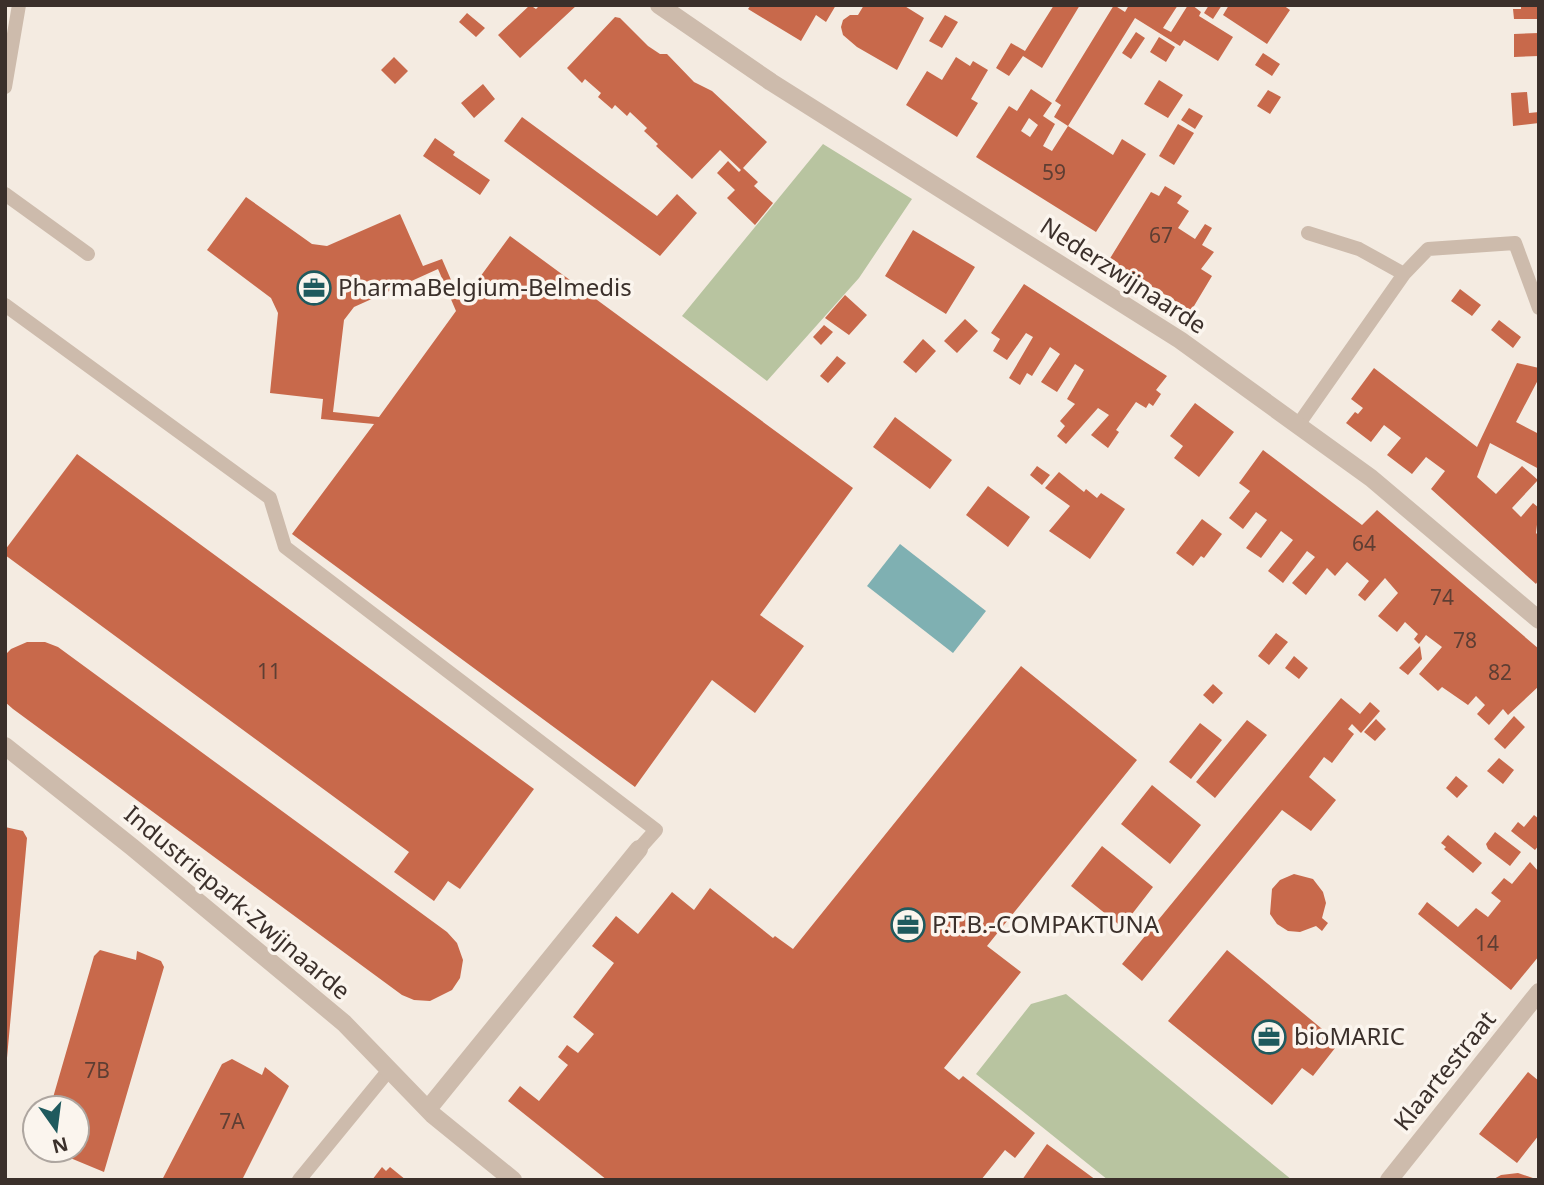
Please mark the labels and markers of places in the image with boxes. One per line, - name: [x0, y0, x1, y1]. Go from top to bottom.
- office icon: PharmaBelgium-Belmedis: [295, 269, 333, 307]
- place label: PharmaBelgium-Belmedis: [338, 270, 632, 303]
- office icon: P.T.B.-COMPAKTUNA: [889, 906, 927, 944]
- place label: P.T.B.-COMPAKTUNA: [932, 907, 1160, 940]
- office icon: bioMARIC: [1250, 1018, 1288, 1056]
- place label: bioMARIC: [1294, 1019, 1405, 1052]

